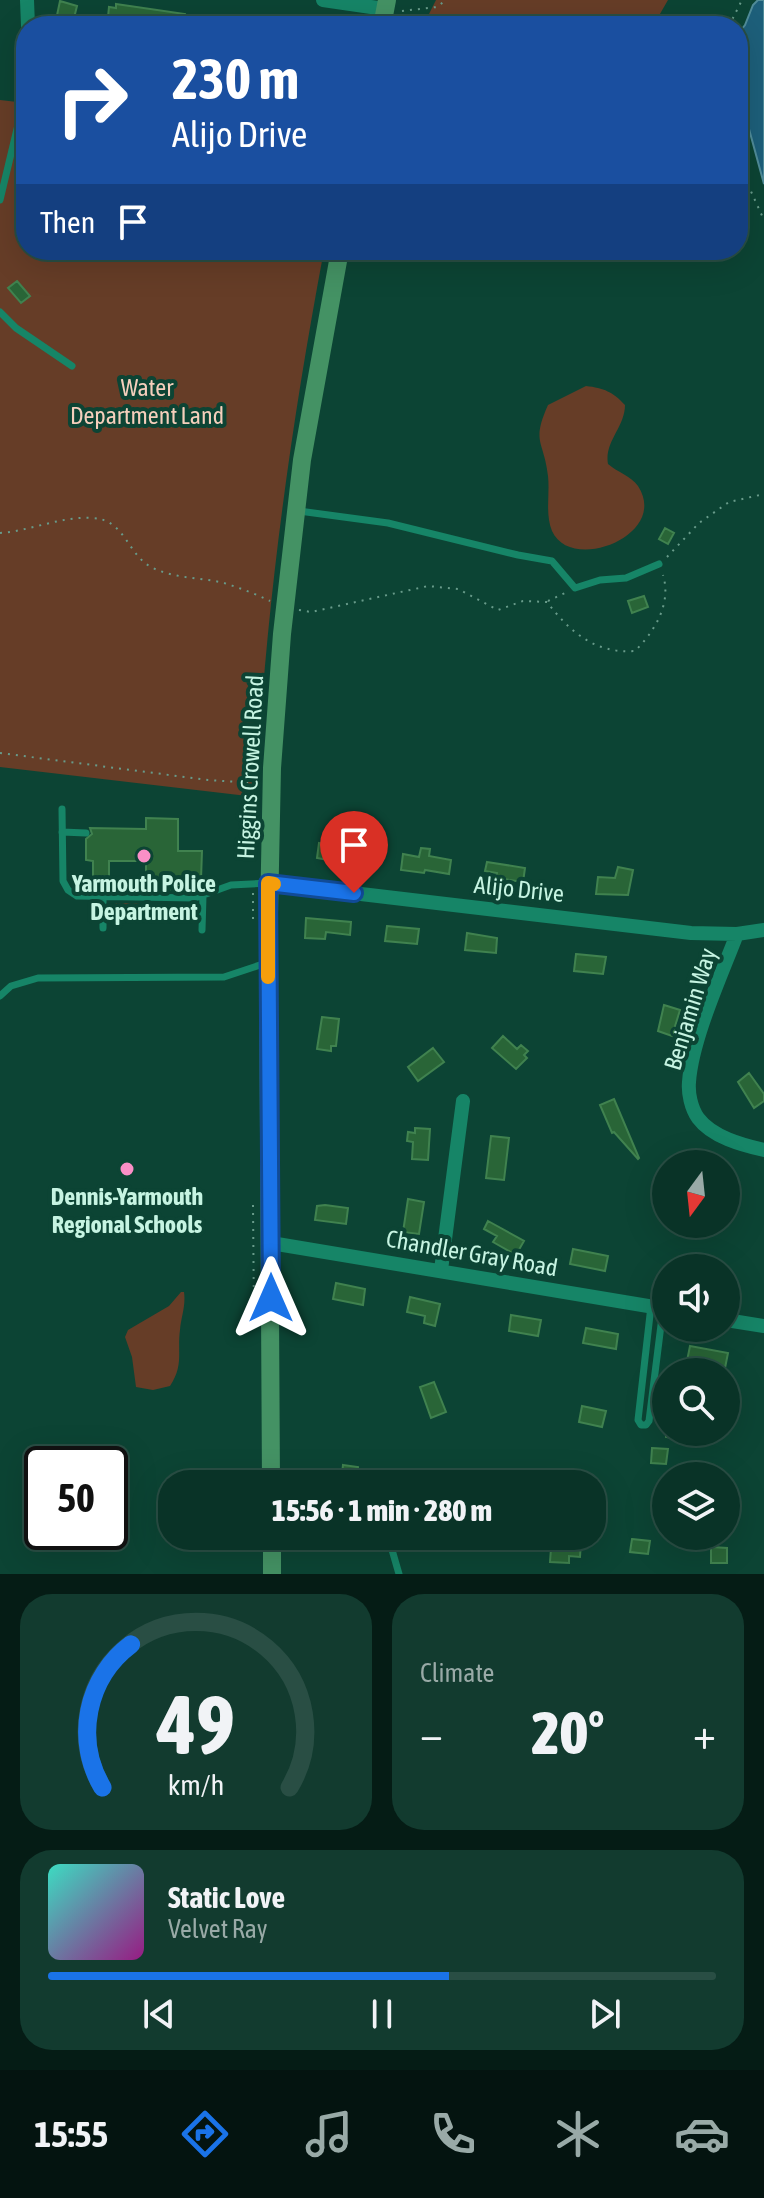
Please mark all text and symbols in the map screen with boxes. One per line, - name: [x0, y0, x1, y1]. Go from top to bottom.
- text: 230 m: [172, 47, 299, 111]
- icon: right: [40, 48, 144, 152]
- text: Alijo Drive: [172, 113, 307, 155]
- icon: arrive: [111, 200, 155, 244]
- text: Then: [40, 205, 95, 239]
- park label: Water Department Land: [70, 374, 224, 429]
- street label: Higgins Crowell Road: [232, 674, 268, 860]
- pin: [320, 811, 388, 893]
- icon: arrive: [332, 823, 376, 867]
- marker: Yarmouth Police Department: [135, 847, 153, 865]
- place label: Yarmouth Police Department: [71, 870, 216, 925]
- street label: Alijo Drive: [473, 871, 565, 907]
- street label: Benjamin Way: [659, 945, 721, 1073]
- north arrow: [652, 1150, 740, 1238]
- map controls: [652, 1150, 740, 1550]
- marker: Dennis-Yarmouth Regional Schools: [118, 1160, 136, 1178]
- place label: Dennis-Yarmouth Regional Schools: [51, 1183, 203, 1238]
- street label: Chandler Gray Road: [384, 1225, 560, 1281]
- button: sound: [652, 1254, 740, 1342]
- position arrow: [229, 1256, 313, 1340]
- button: search: [652, 1358, 740, 1446]
- speed limit sign: 50: [24, 1446, 128, 1550]
- button: layers: [652, 1462, 740, 1550]
- text: 15:56 · 1 min · 280 m: [272, 1493, 492, 1527]
- text: Climate: [420, 1658, 494, 1688]
- text: 49: [156, 1676, 235, 1772]
- text: 20°: [532, 1698, 604, 1767]
- text: −: [420, 1708, 443, 1758]
- text: +: [693, 1708, 716, 1758]
- text: km/h: [168, 1768, 224, 1801]
- text: Static Love: [168, 1880, 285, 1914]
- text: Velvet Ray: [168, 1914, 268, 1944]
- icon: previous: [137, 1992, 181, 2036]
- icon: pause: [360, 1992, 404, 2036]
- icon: next: [583, 1992, 627, 2036]
- icon: directions: [177, 2106, 233, 2162]
- icon: music: [301, 2106, 357, 2162]
- icon: phone: [425, 2106, 481, 2162]
- icon: climate: [550, 2106, 606, 2162]
- icon: car: [674, 2106, 730, 2162]
- text: 15:55: [34, 2113, 108, 2155]

